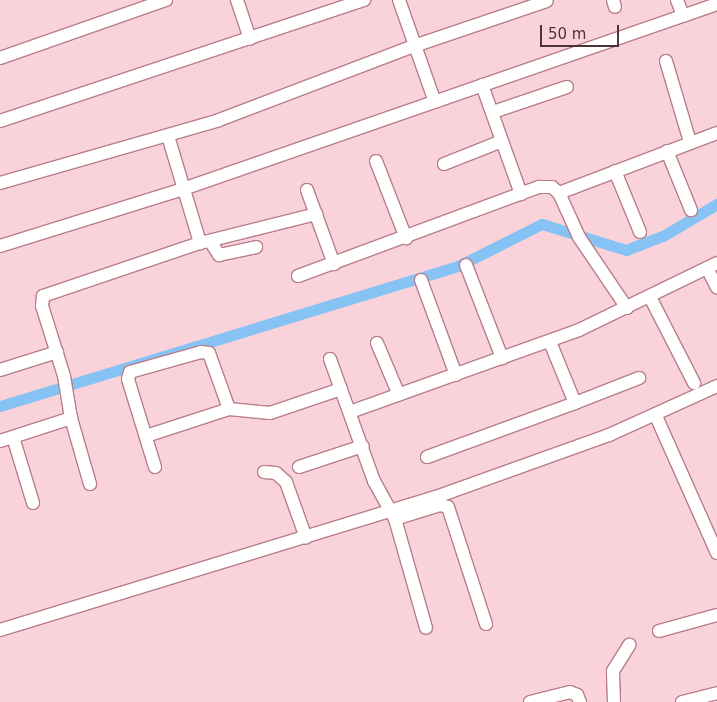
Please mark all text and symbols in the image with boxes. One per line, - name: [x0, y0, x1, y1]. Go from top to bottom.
- scale bar: [542, 15, 621, 47]
- text: 50 m: [548, 25, 586, 43]

